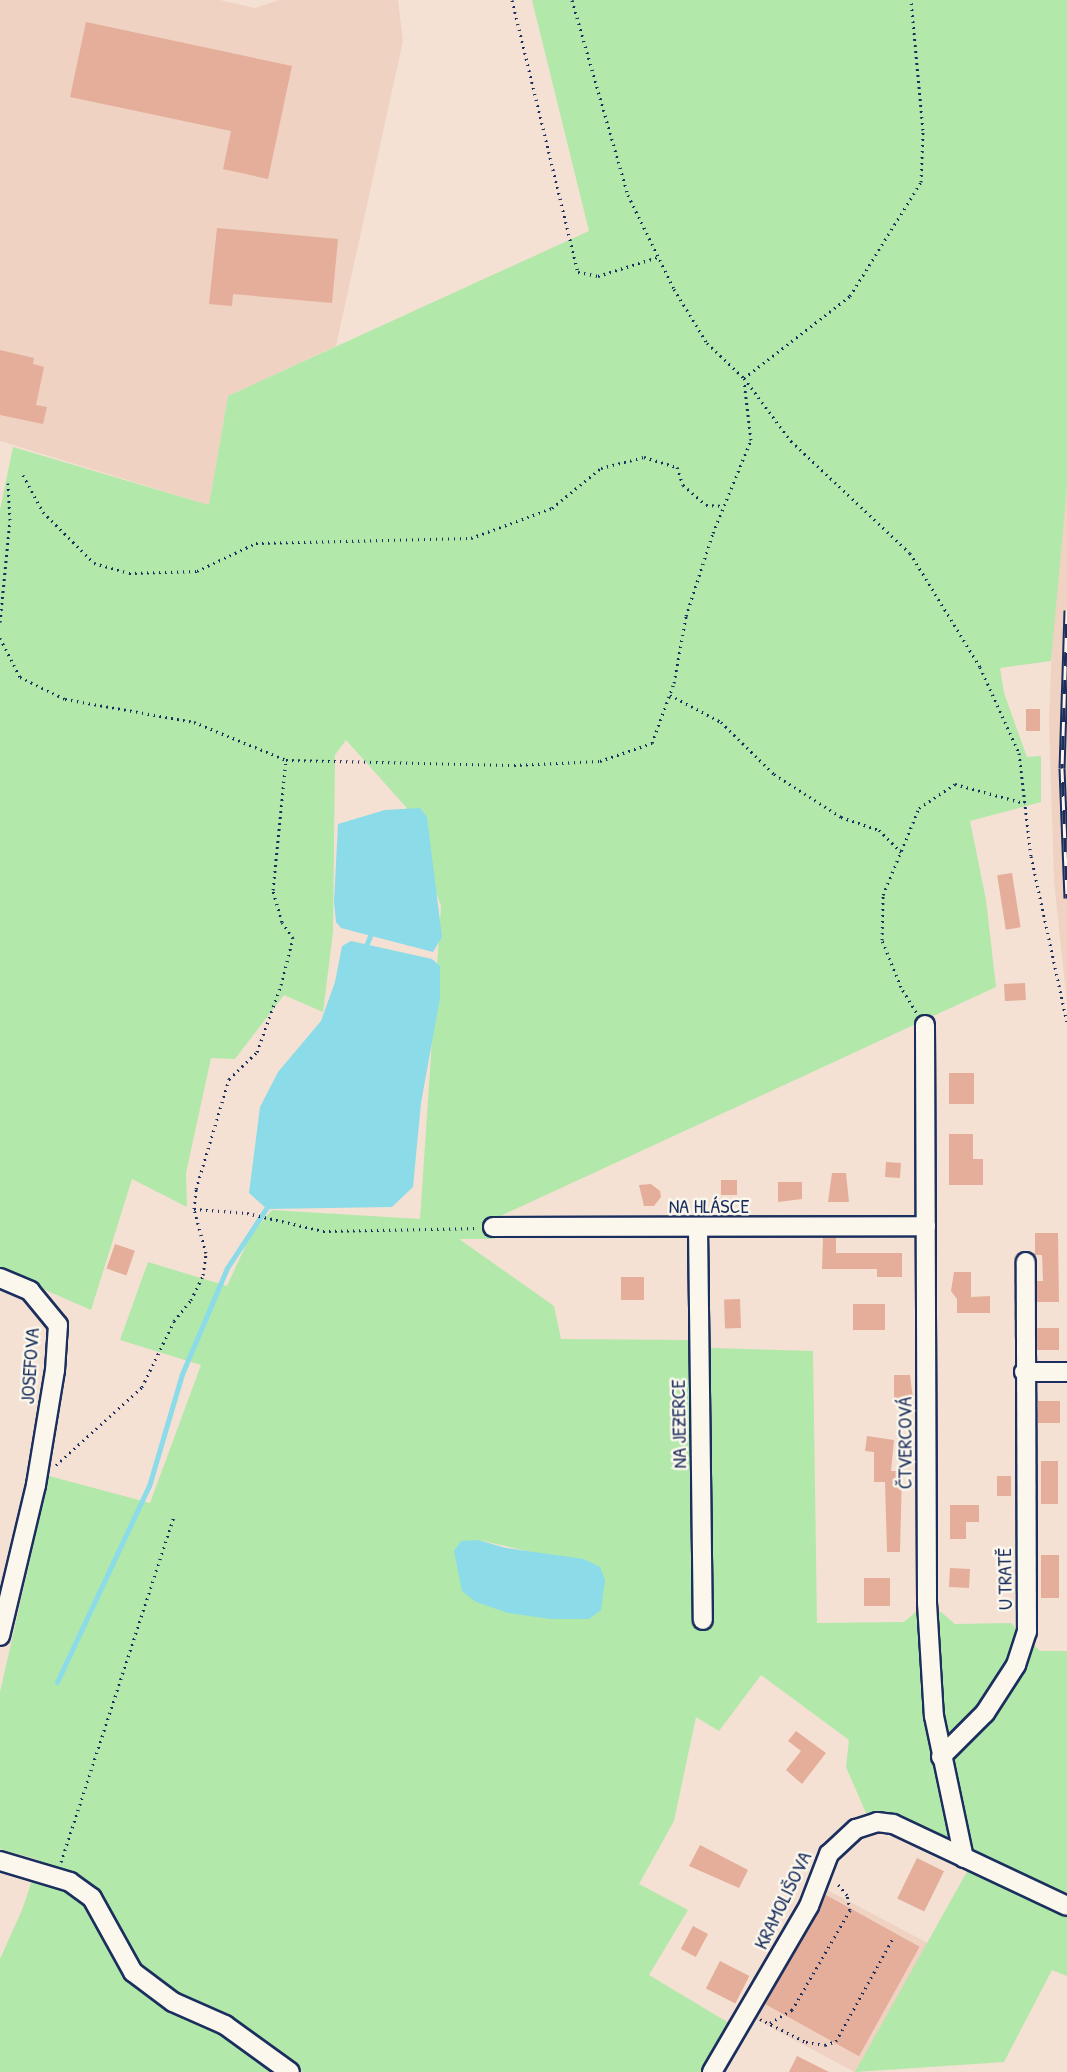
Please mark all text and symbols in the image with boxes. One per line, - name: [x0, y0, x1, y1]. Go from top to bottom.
- street label: NA HLÁSCE: [669, 1193, 749, 1217]
- street label: JOSEFOVA: [14, 1327, 44, 1405]
- street label: NA JEZERCE: [665, 1379, 691, 1469]
- street label: ČTVERCOVÁ: [892, 1397, 916, 1489]
- street label: U TRATĚ: [991, 1548, 1017, 1610]
- street label: KRAMOLIŠOVA: [748, 1847, 816, 1953]

